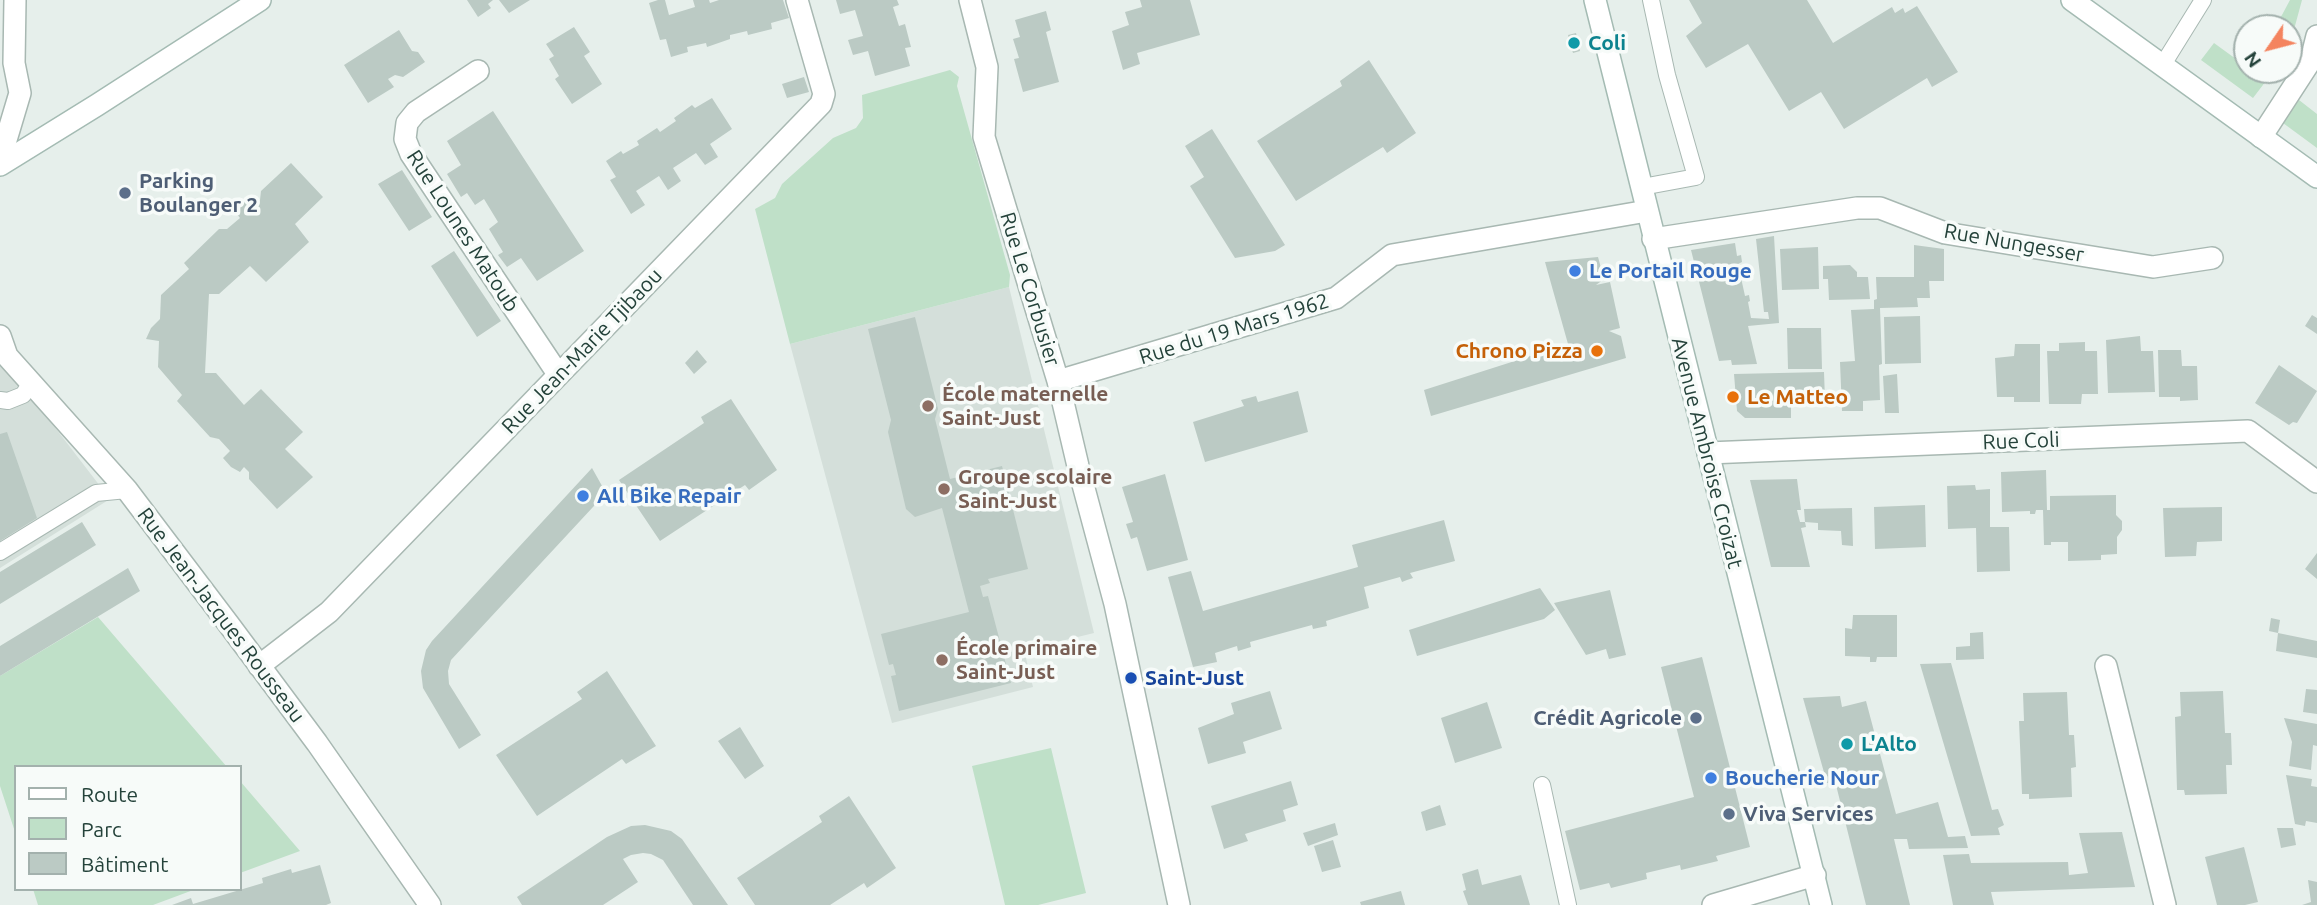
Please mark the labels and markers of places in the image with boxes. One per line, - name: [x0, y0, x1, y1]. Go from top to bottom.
- place label: Coli: [1588, 30, 1626, 56]
- marker: Coli: [1566, 35, 1582, 51]
- place label: Parking Boulanger 2: [139, 168, 258, 218]
- marker: Parking Boulanger 2: [117, 185, 133, 201]
- place label: Le Portail Rouge: [1589, 258, 1752, 284]
- marker: Le Portail Rouge: [1567, 263, 1583, 279]
- place label: Chrono Pizza: [1455, 338, 1583, 364]
- marker: Chrono Pizza: [1589, 343, 1605, 359]
- place label: École maternelle Saint-Just: [942, 381, 1108, 431]
- place label: Le Matteo: [1747, 384, 1848, 410]
- marker: Le Matteo: [1725, 389, 1741, 405]
- marker: École maternelle Saint-Just: [920, 398, 936, 414]
- place label: Groupe scolaire Saint-Just: [958, 464, 1112, 514]
- marker: Groupe scolaire Saint-Just: [936, 481, 952, 497]
- place label: All Bike Repair: [597, 483, 741, 509]
- marker: All Bike Repair: [575, 488, 591, 504]
- place label: École primaire Saint-Just: [956, 635, 1097, 685]
- marker: École primaire Saint-Just: [934, 652, 950, 668]
- place label: Saint-Just: [1145, 665, 1244, 691]
- marker: Saint-Just: [1123, 670, 1139, 686]
- place label: Crédit Agricole: [1533, 705, 1682, 731]
- marker: Crédit Agricole: [1688, 710, 1704, 726]
- place label: L'Alto: [1861, 731, 1917, 757]
- marker: L'Alto: [1839, 736, 1855, 752]
- place label: Boucherie Nour: [1725, 765, 1879, 791]
- marker: Boucherie Nour: [1703, 770, 1719, 786]
- place label: Viva Services: [1743, 801, 1874, 827]
- marker: Viva Services: [1721, 806, 1737, 822]

